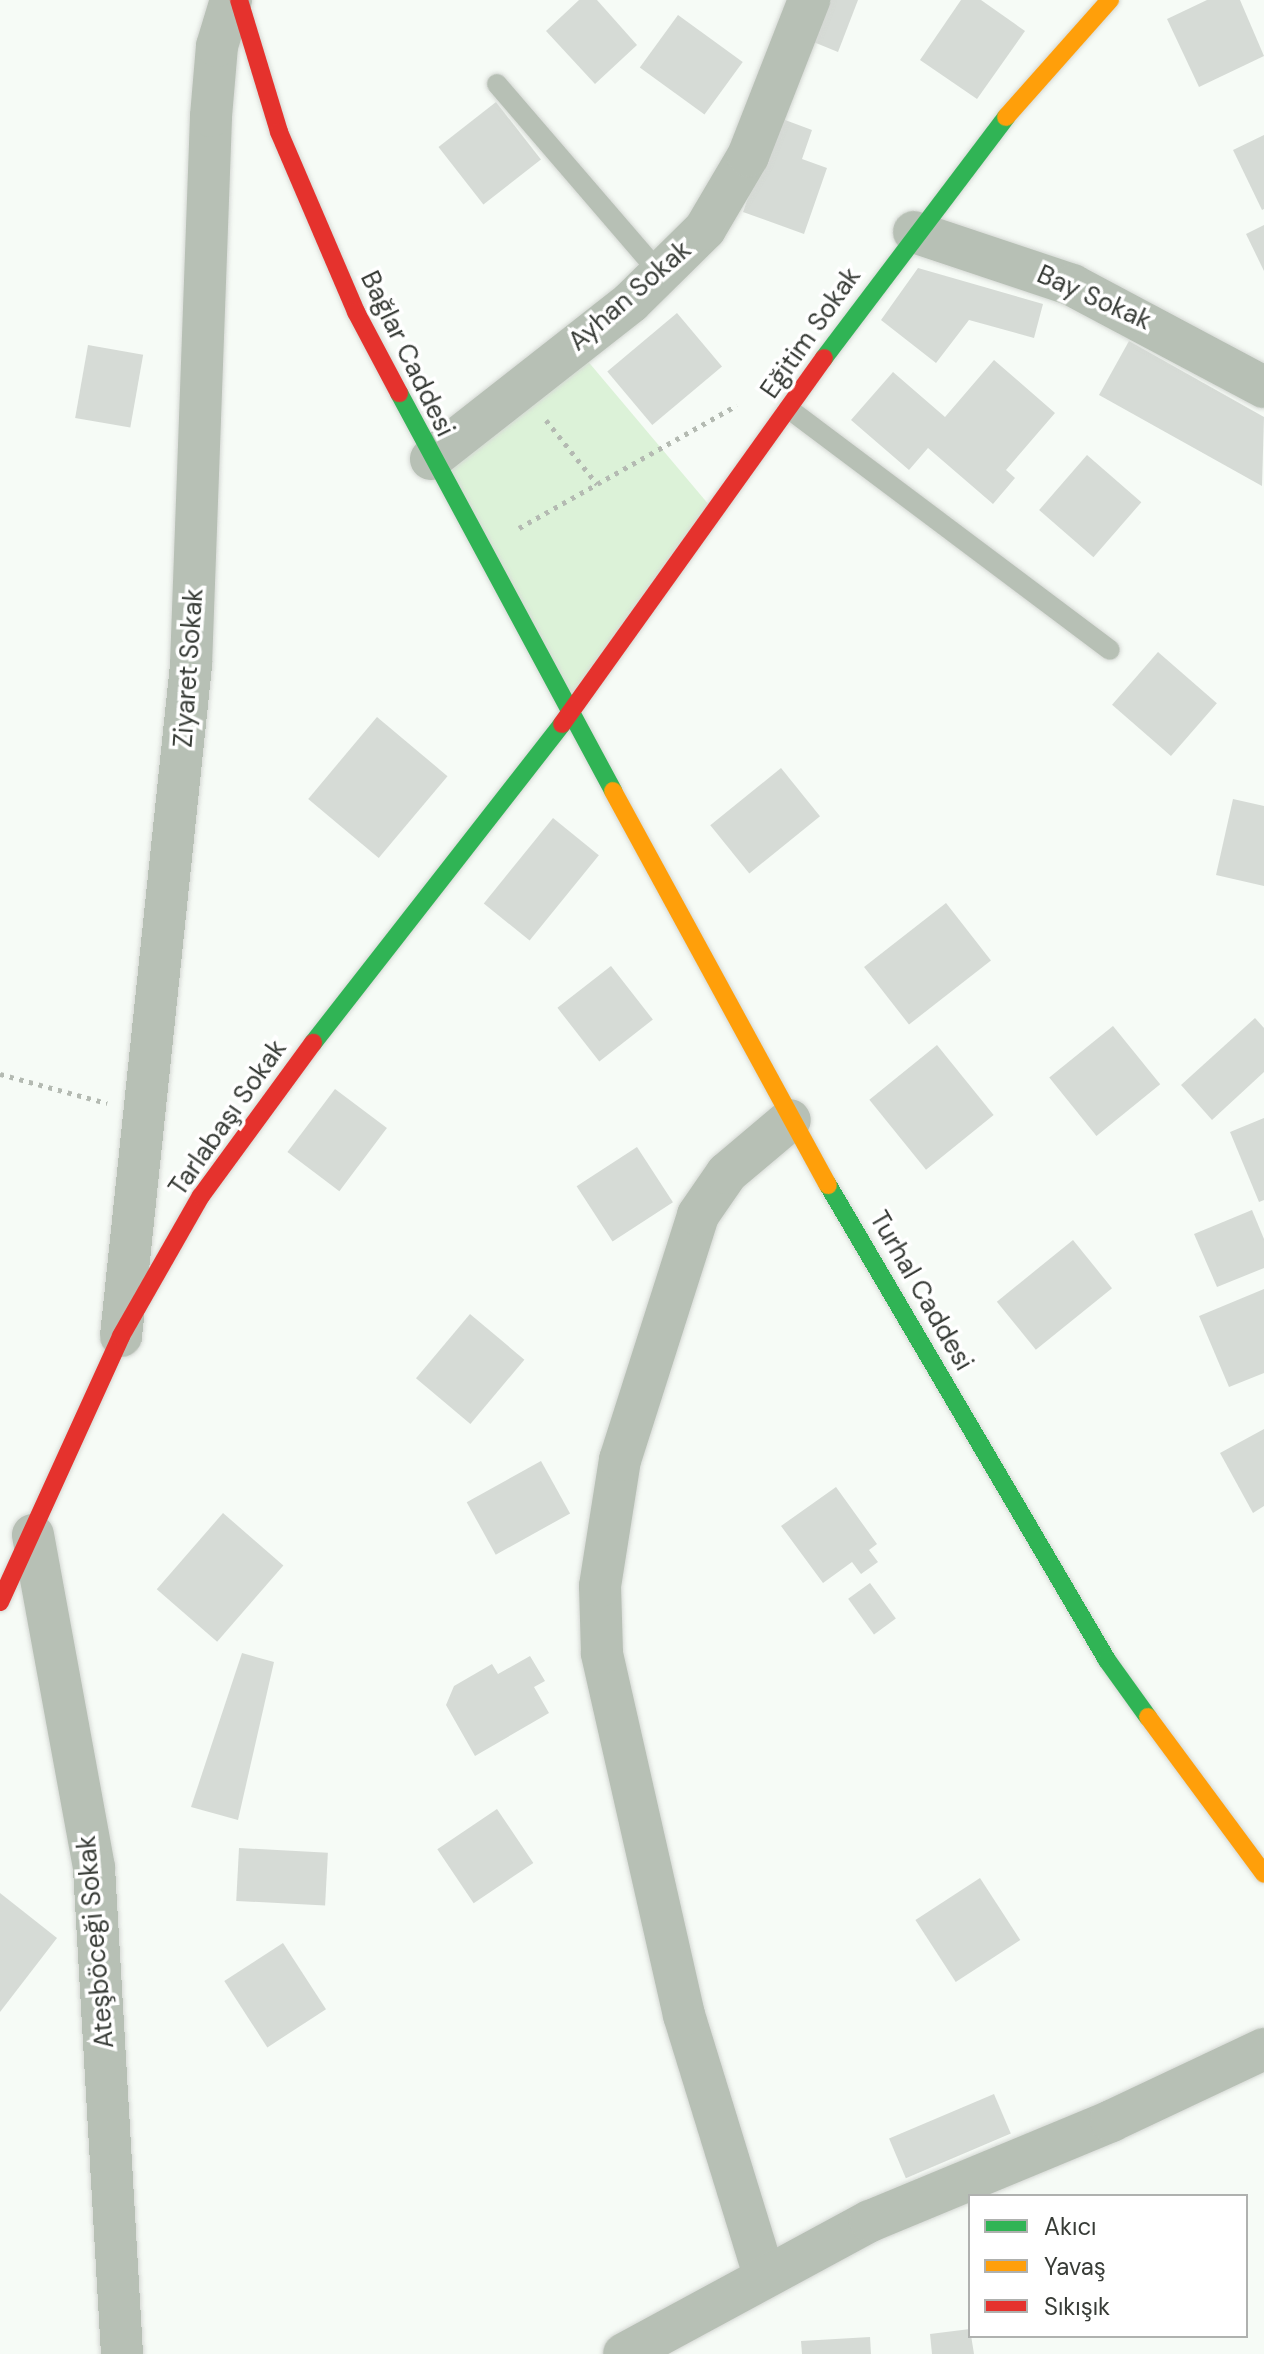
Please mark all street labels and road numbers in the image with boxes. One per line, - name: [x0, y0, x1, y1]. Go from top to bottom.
- street label: Ayhan Sokak: [562, 234, 698, 358]
- street label: Bay Sokak: [1032, 259, 1156, 337]
- street label: Eğitim Sokak: [754, 262, 868, 404]
- street label: Bağlar Caddesi: [353, 266, 461, 442]
- street label: Ziyaret Sokak: [168, 587, 210, 749]
- street label: Tarlabaşı Sokak: [163, 1034, 293, 1202]
- street label: Turhal Caddesi: [863, 1206, 979, 1376]
- street label: Ateşböceği Sokak: [71, 1834, 121, 2050]

